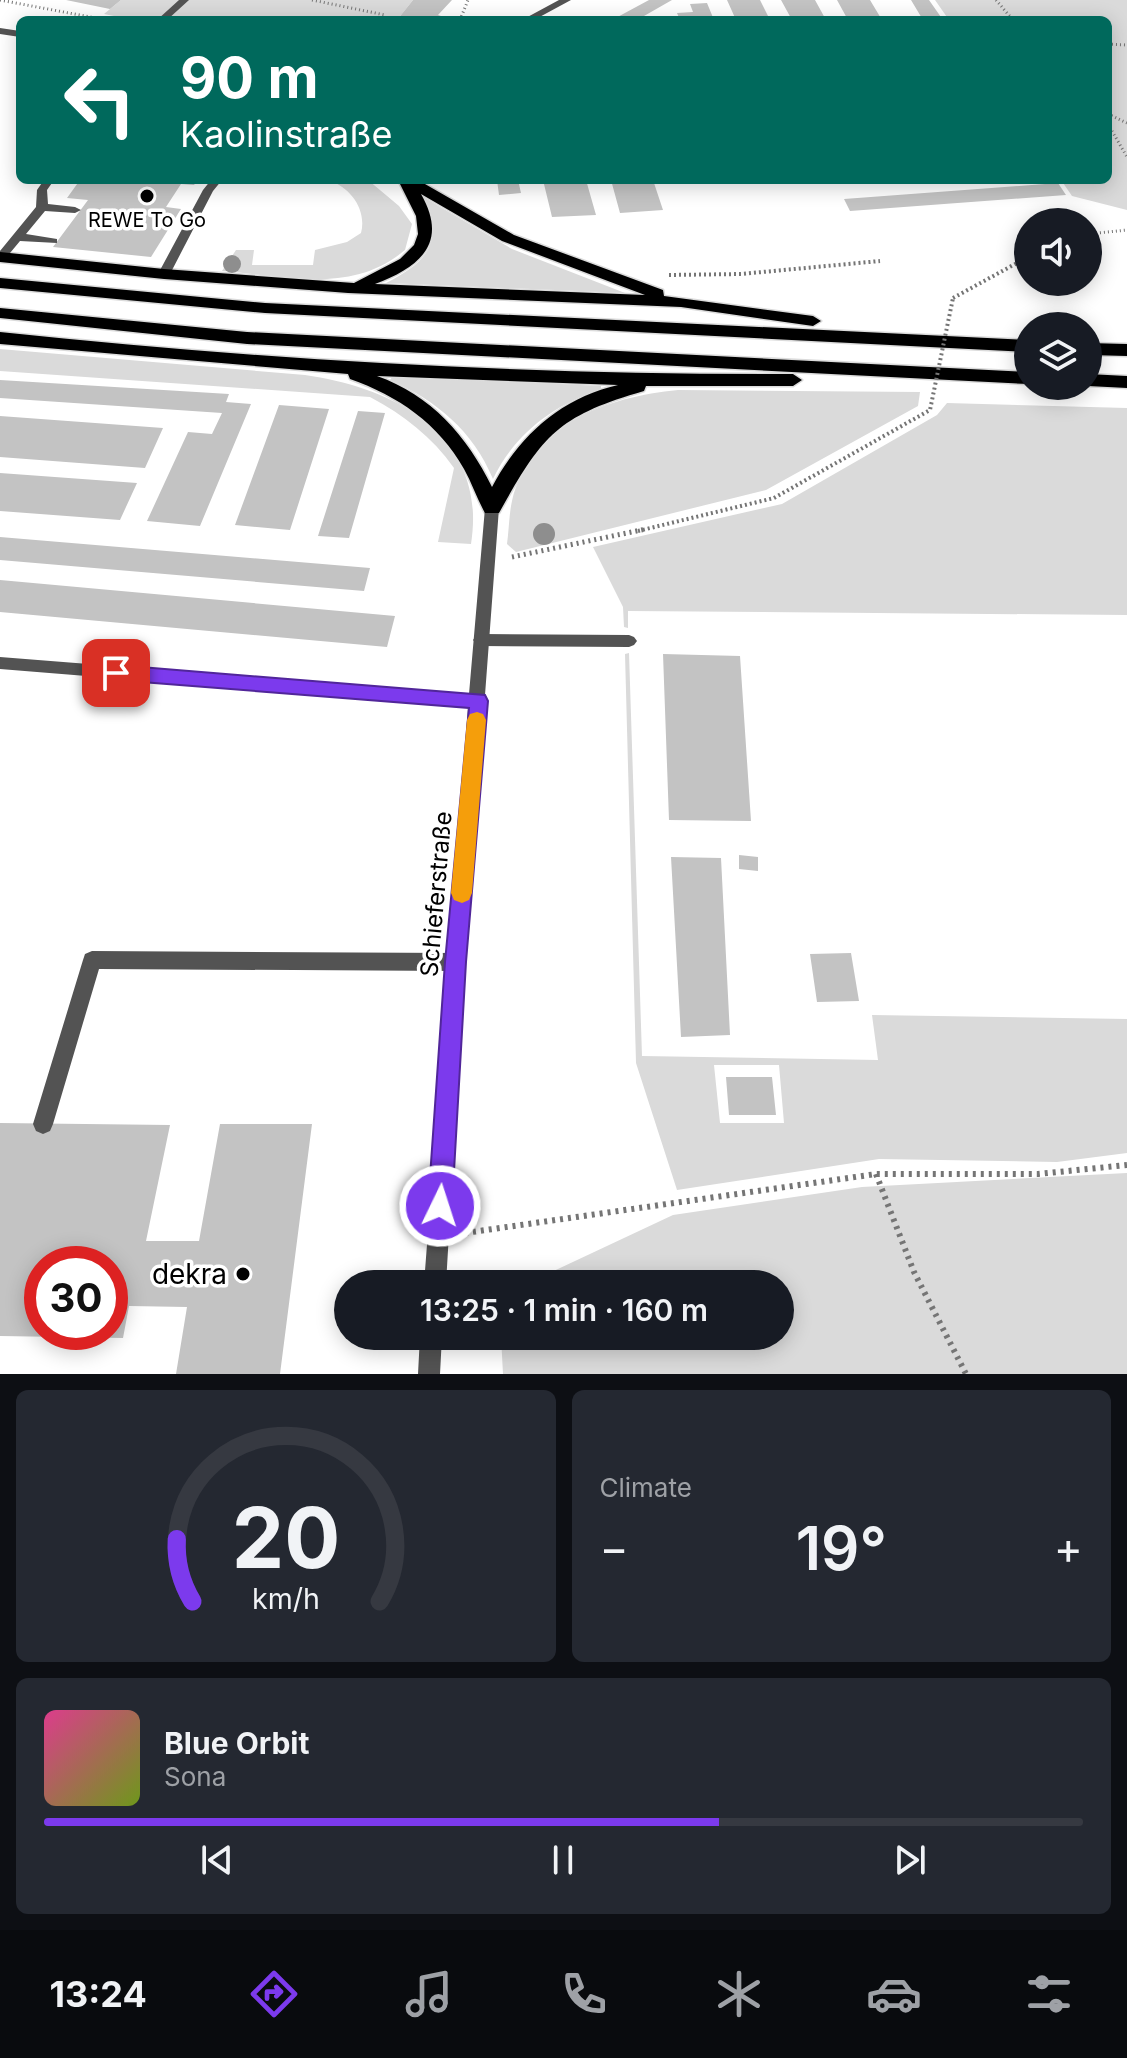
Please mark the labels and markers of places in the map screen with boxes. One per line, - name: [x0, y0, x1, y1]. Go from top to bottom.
- marker: REWE To Go: [138, 187, 156, 205]
- place label: REWE To Go: [88, 208, 206, 232]
- pin: [82, 639, 150, 707]
- place label: dekra: [152, 1257, 227, 1291]
- marker: dekra: [234, 1265, 252, 1283]

